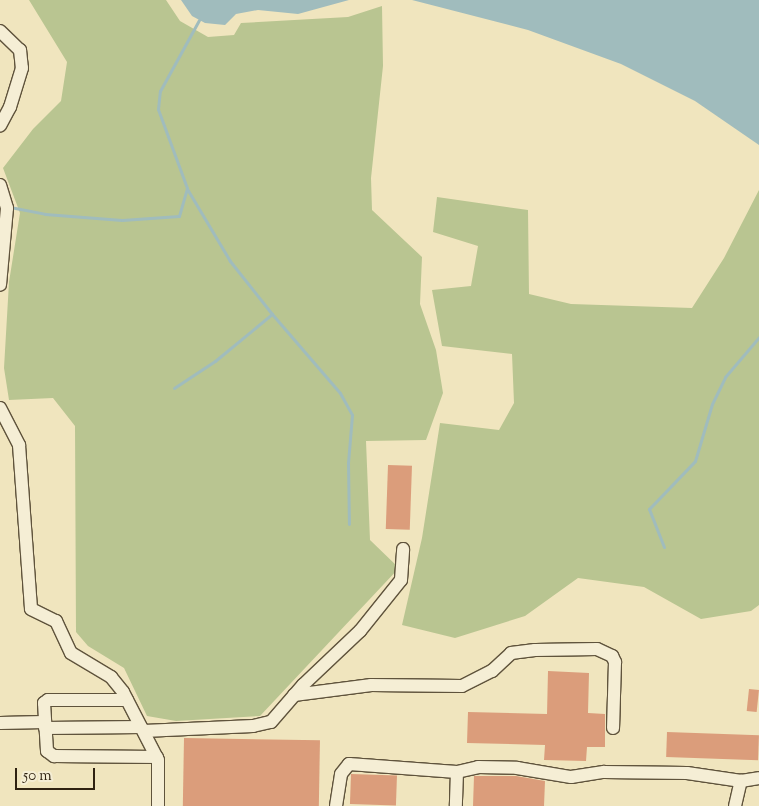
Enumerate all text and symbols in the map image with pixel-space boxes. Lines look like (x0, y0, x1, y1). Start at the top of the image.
scale bar (18, 758, 98, 790)
text: 50 m (23, 766, 52, 787)

